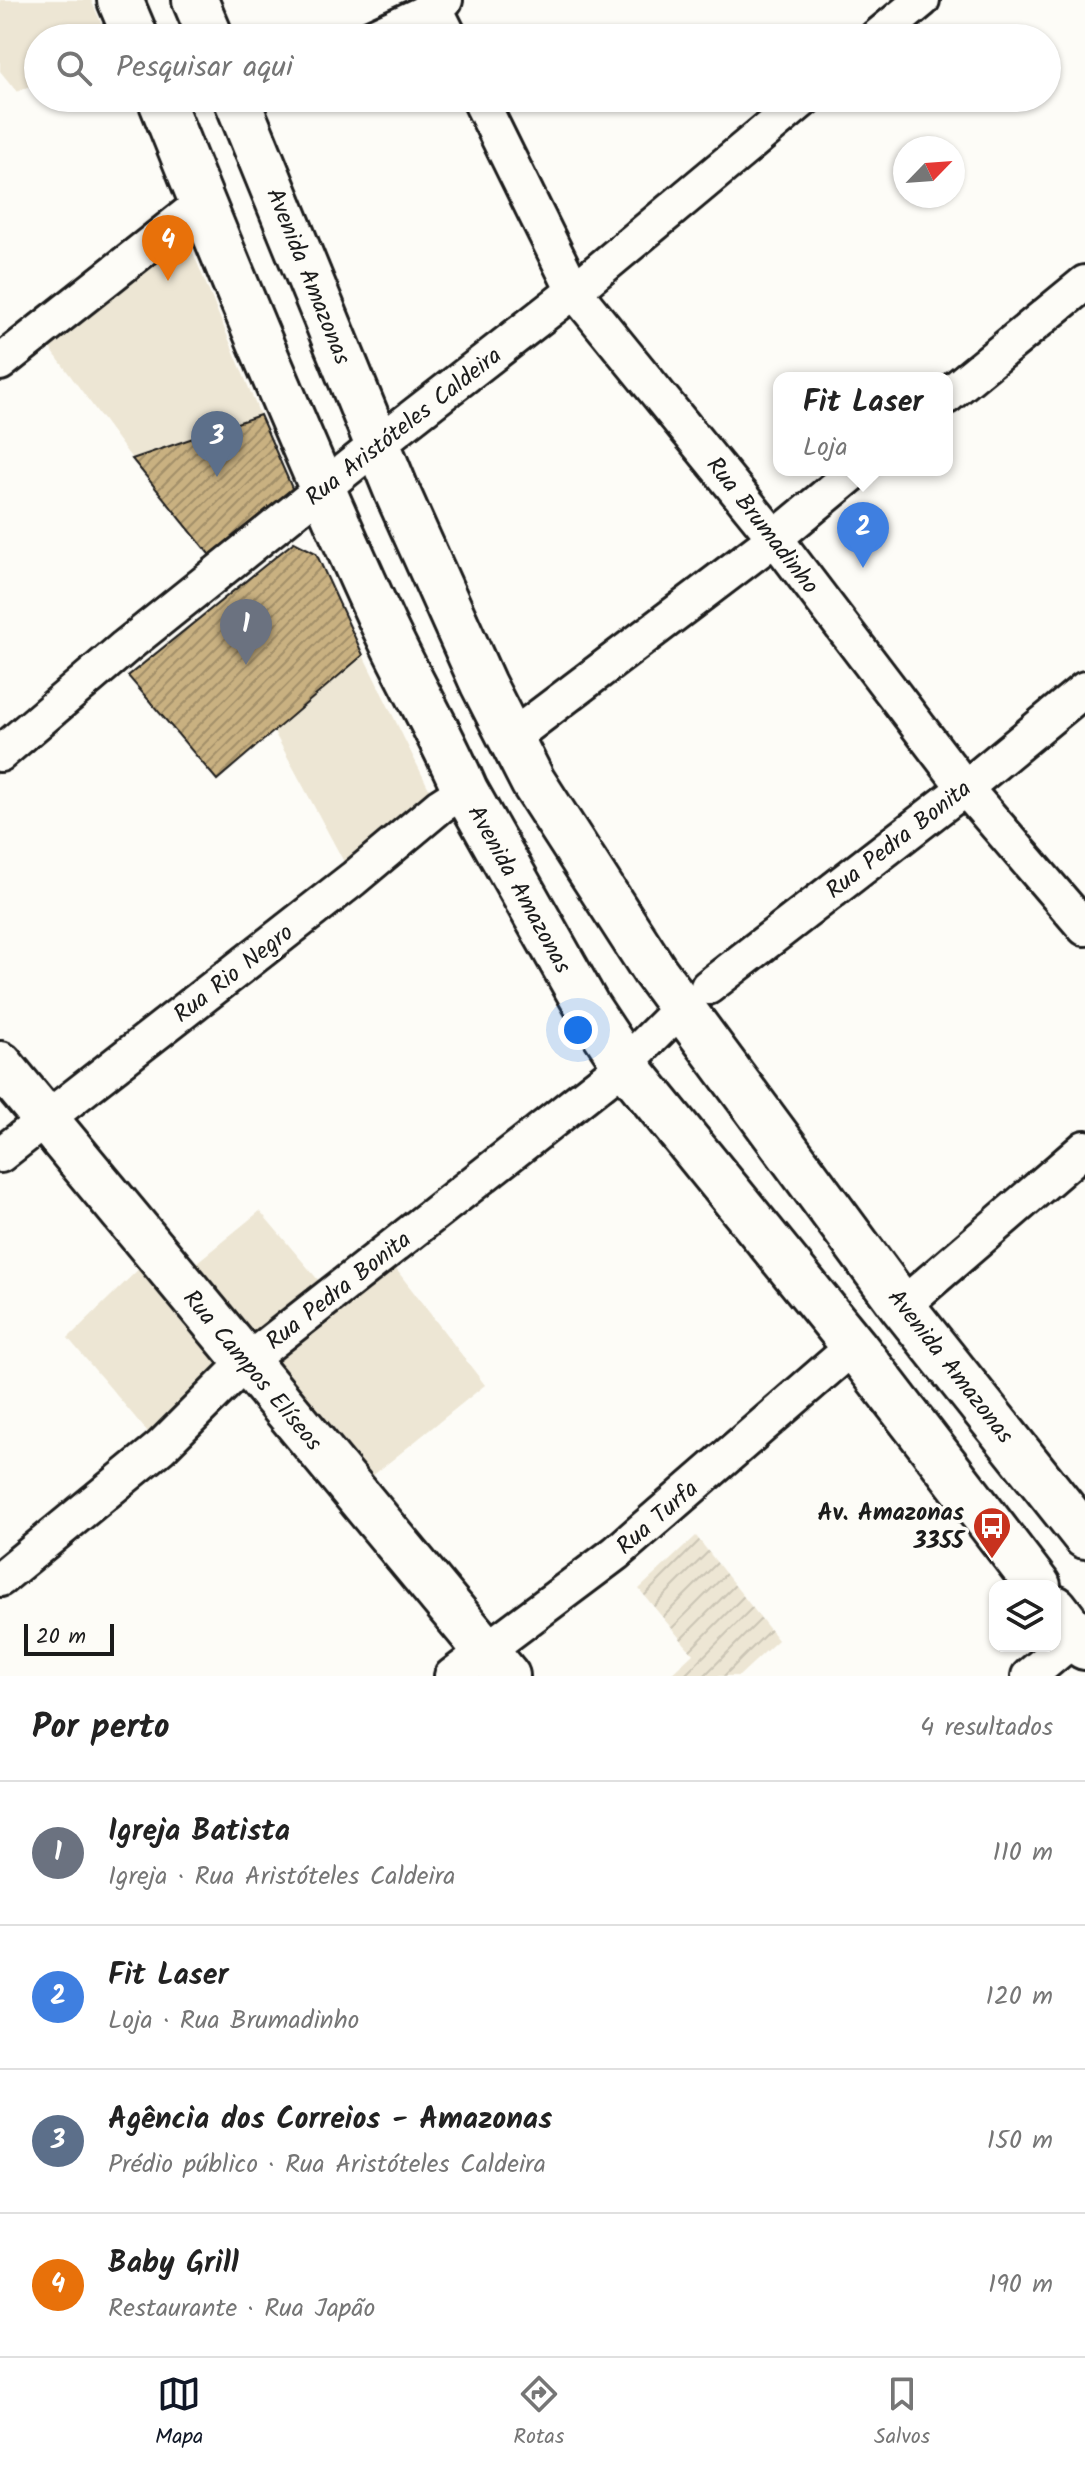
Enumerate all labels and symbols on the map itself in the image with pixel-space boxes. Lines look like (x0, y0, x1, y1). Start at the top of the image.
north arrow (893, 136, 965, 208)
street label: Avenida Amazonas (254, 182, 361, 371)
pin: 4 (142, 215, 194, 281)
street label: Rua Aristóteles Caldeira (297, 338, 511, 517)
pin: 3 (191, 411, 243, 477)
street label: Rua Brumadinho (695, 449, 828, 603)
pin: 2 (837, 502, 889, 568)
pin: 1 (220, 599, 272, 665)
street label: Rua Pedra Bonita (817, 771, 980, 910)
street label: Avenida Amazonas (456, 798, 581, 981)
street label: Rua Rio Negro (165, 914, 303, 1034)
your location (558, 1010, 598, 1050)
street label: Rua Pedra Bonita (257, 1222, 420, 1361)
street label: Rua Campos Elíseos (172, 1281, 331, 1461)
street label: Avenida Amazonas (877, 1281, 1023, 1453)
street label: Rua Turfa (608, 1471, 708, 1565)
place label: Av. Amazonas 3355 (818, 1494, 966, 1561)
bus stop icon: Av. Amazonas 3355 (971, 1505, 1013, 1560)
scale bar (24, 1620, 114, 1656)

